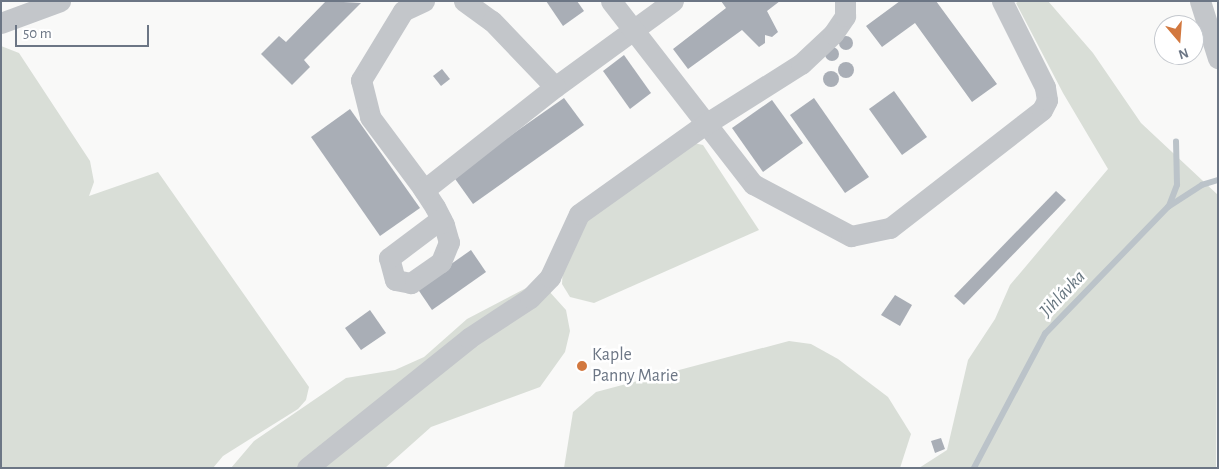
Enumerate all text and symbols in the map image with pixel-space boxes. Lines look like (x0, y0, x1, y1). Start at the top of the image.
scale bar (18, 15, 151, 47)
north arrow (1154, 15, 1204, 65)
text: 50 m (23, 26, 52, 41)
text: N (1177, 45, 1190, 61)
water label: Jihlávka (1035, 266, 1091, 322)
place label: Kaple Panny Marie (592, 345, 678, 388)
marker: Kaple Panny Marie (576, 360, 588, 372)

